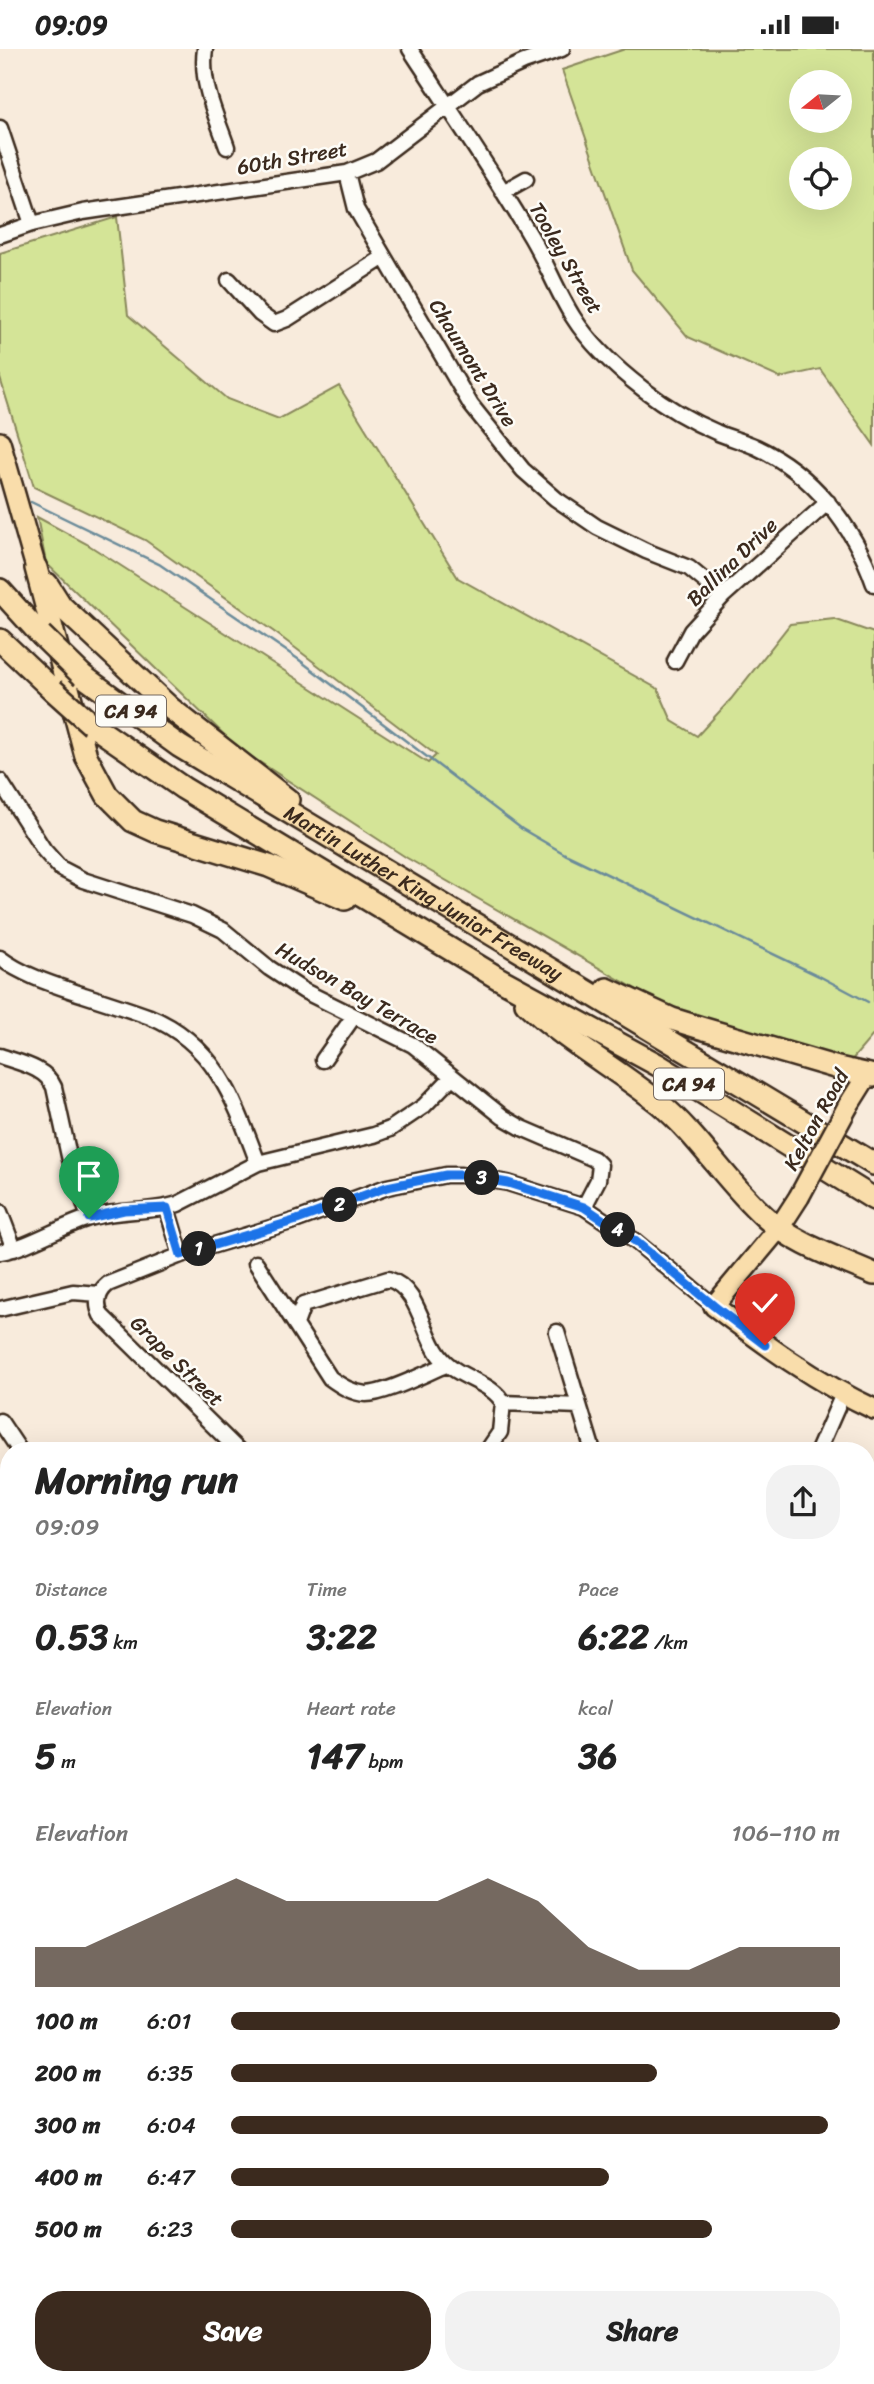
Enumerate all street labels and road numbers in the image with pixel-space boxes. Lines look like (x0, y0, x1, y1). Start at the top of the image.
street label: 60th Street (234, 130, 350, 186)
street label: Tooley Street (518, 195, 614, 321)
street label: Chaumont Drive (418, 291, 528, 435)
street label: Ballina Drive (677, 508, 787, 616)
road number: CA 94 (96, 695, 166, 727)
street label: Martin Luther King Junior Freeway (276, 794, 570, 992)
street label: Hudson Bay Terrace (268, 931, 446, 1055)
street label: Kelton Road (772, 1061, 860, 1178)
road number: CA 94 (654, 1069, 724, 1099)
street label: Grape Street (121, 1306, 233, 1416)

